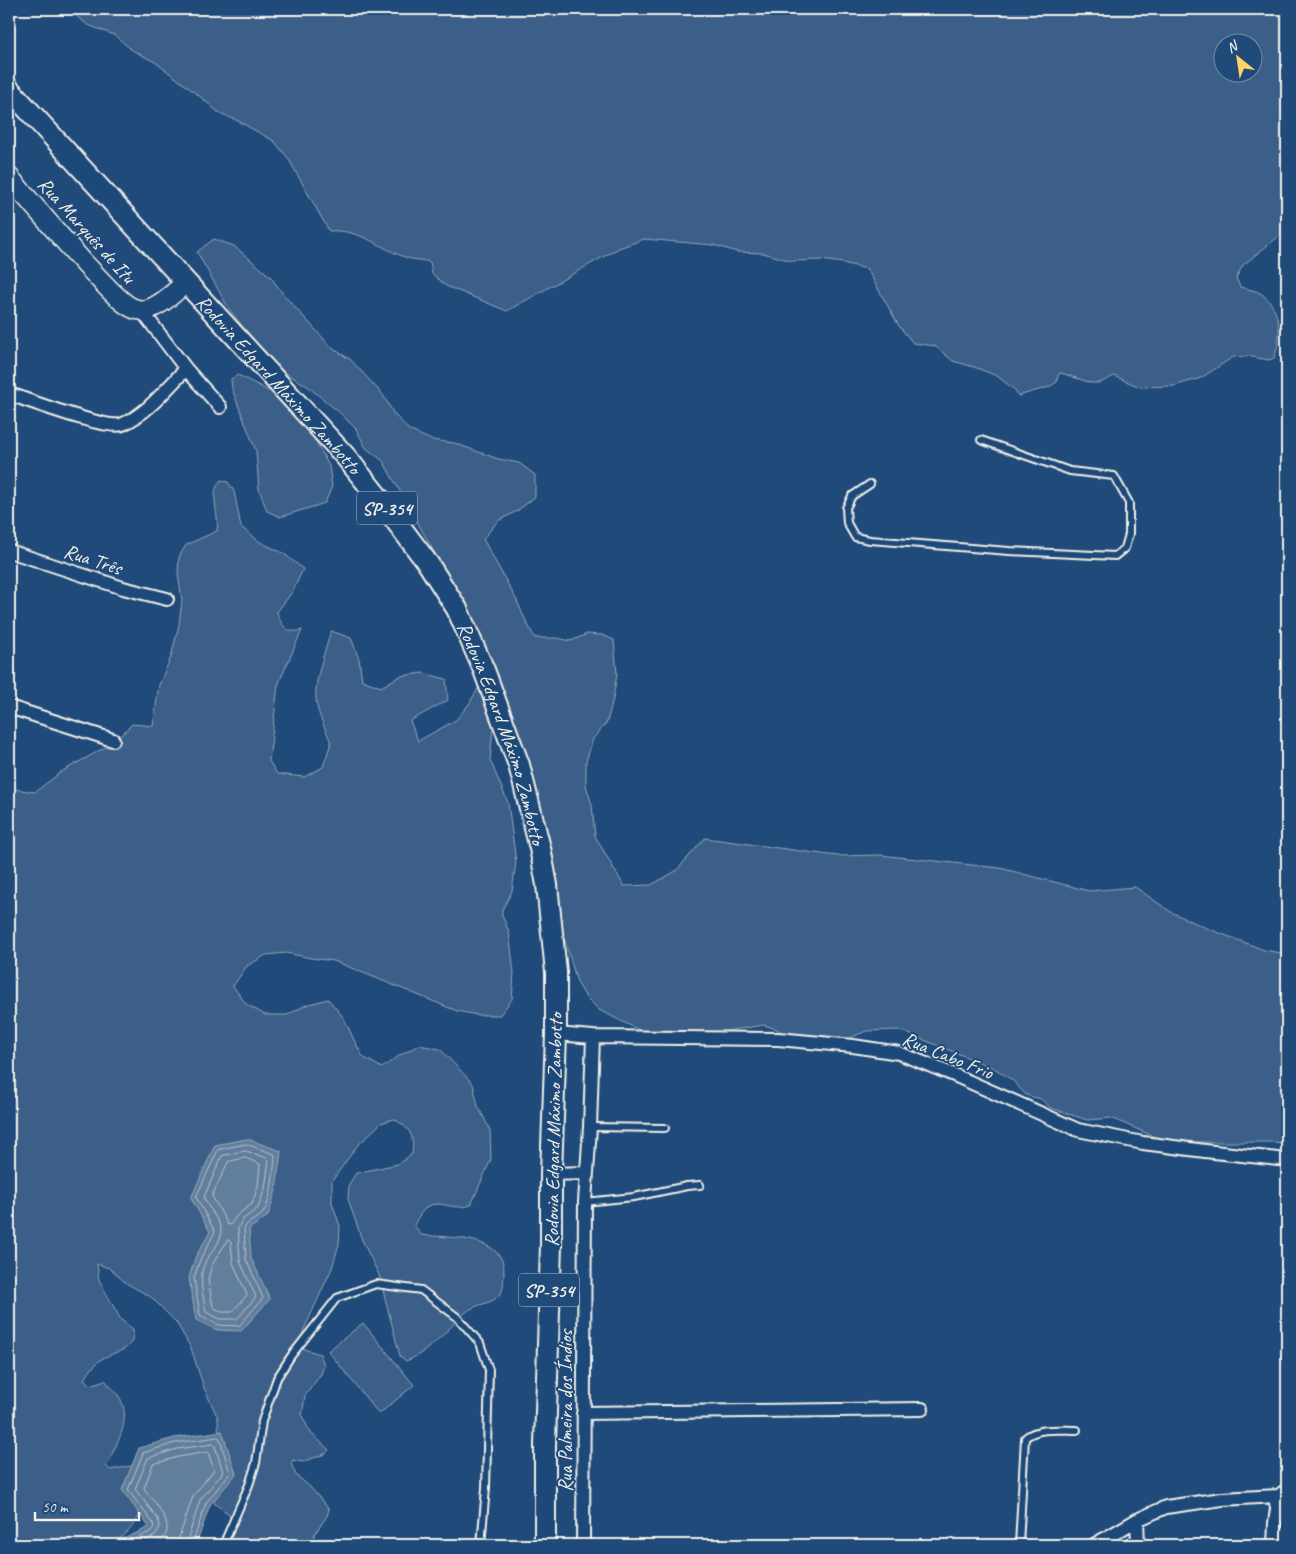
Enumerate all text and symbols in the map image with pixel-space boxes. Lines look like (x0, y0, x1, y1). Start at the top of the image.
north arrow (1214, 32, 1264, 82)
text: N (1224, 36, 1242, 57)
street label: Rua Marquês de Itu (32, 172, 142, 290)
street label: Rodovia Edgard Máximo Zambotto (191, 290, 368, 481)
road number: SP-354 (357, 492, 417, 524)
street label: Rua Três (61, 538, 127, 581)
street label: Rodovia Edgard Máximo Zambotto (451, 618, 551, 849)
street label: Rodovia Edgard Máximo Zambotto (539, 1011, 568, 1247)
street label: Rua Cabo Frio (899, 1026, 998, 1085)
road number: SP-354 (519, 1274, 579, 1306)
street label: Rua Palmeira dos Índios (553, 1328, 578, 1492)
scale bar (35, 1489, 139, 1521)
text: 50 m (42, 1498, 69, 1517)

